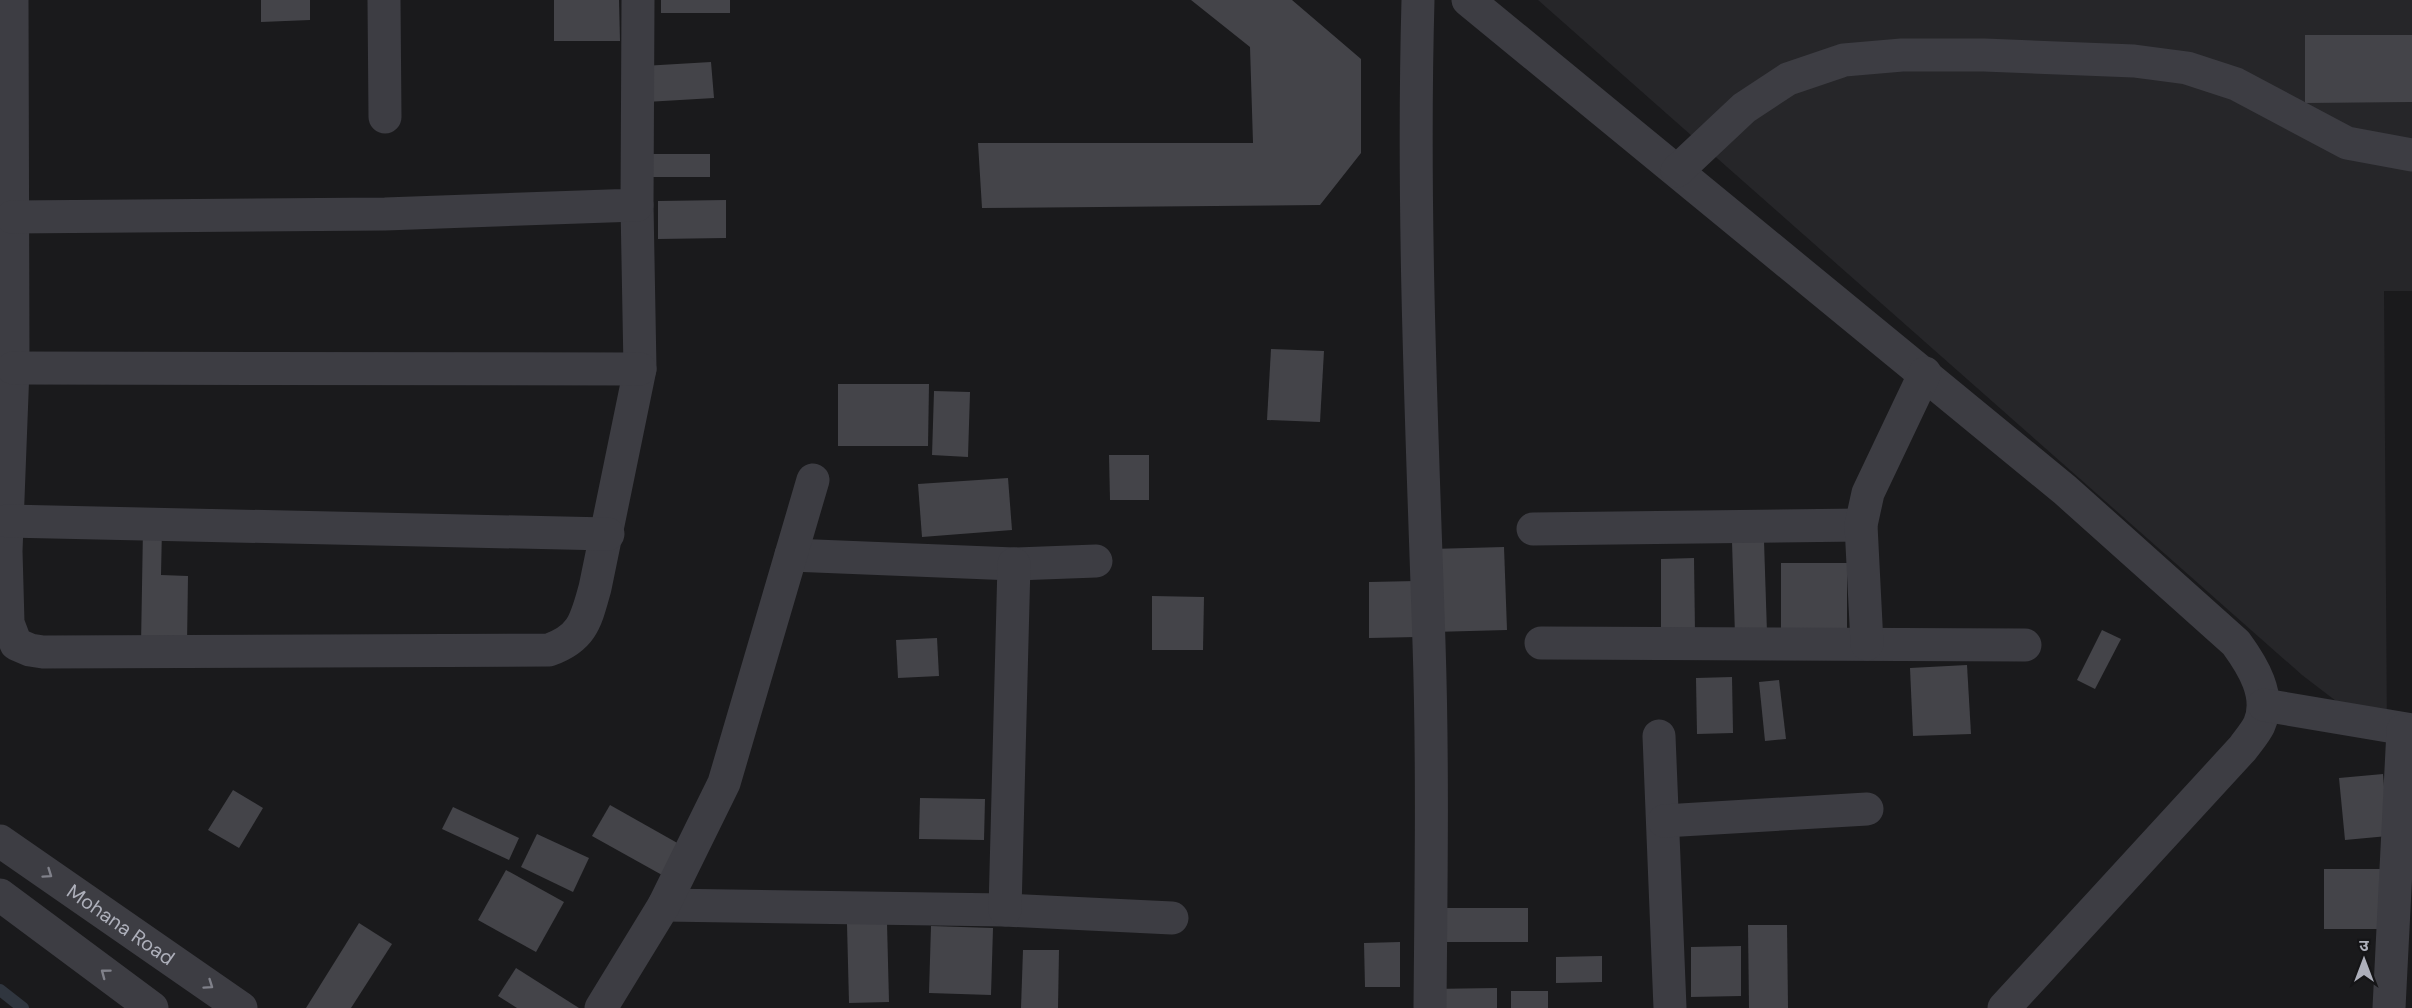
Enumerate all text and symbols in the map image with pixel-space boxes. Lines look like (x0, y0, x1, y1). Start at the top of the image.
one-way arrow (42, 867, 53, 878)
street label: Mohana Road (62, 878, 180, 971)
north arrow (2334, 930, 2394, 990)
text: उ (2359, 935, 2369, 956)
one-way arrow (100, 969, 111, 980)
one-way arrow (202, 978, 213, 989)

